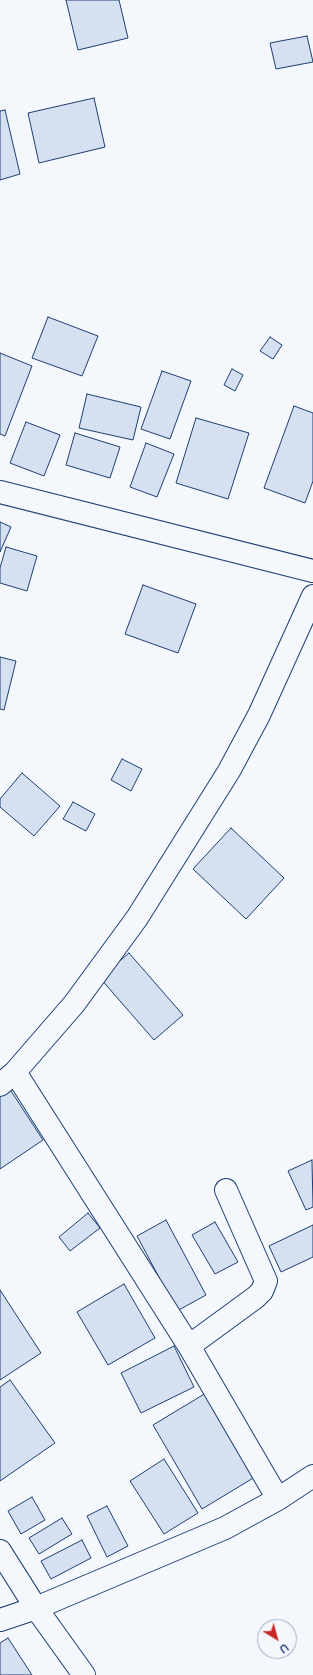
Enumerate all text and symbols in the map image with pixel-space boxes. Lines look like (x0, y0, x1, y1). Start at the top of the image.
north arrow (257, 1619, 297, 1659)
text: U (276, 1640, 292, 1657)

